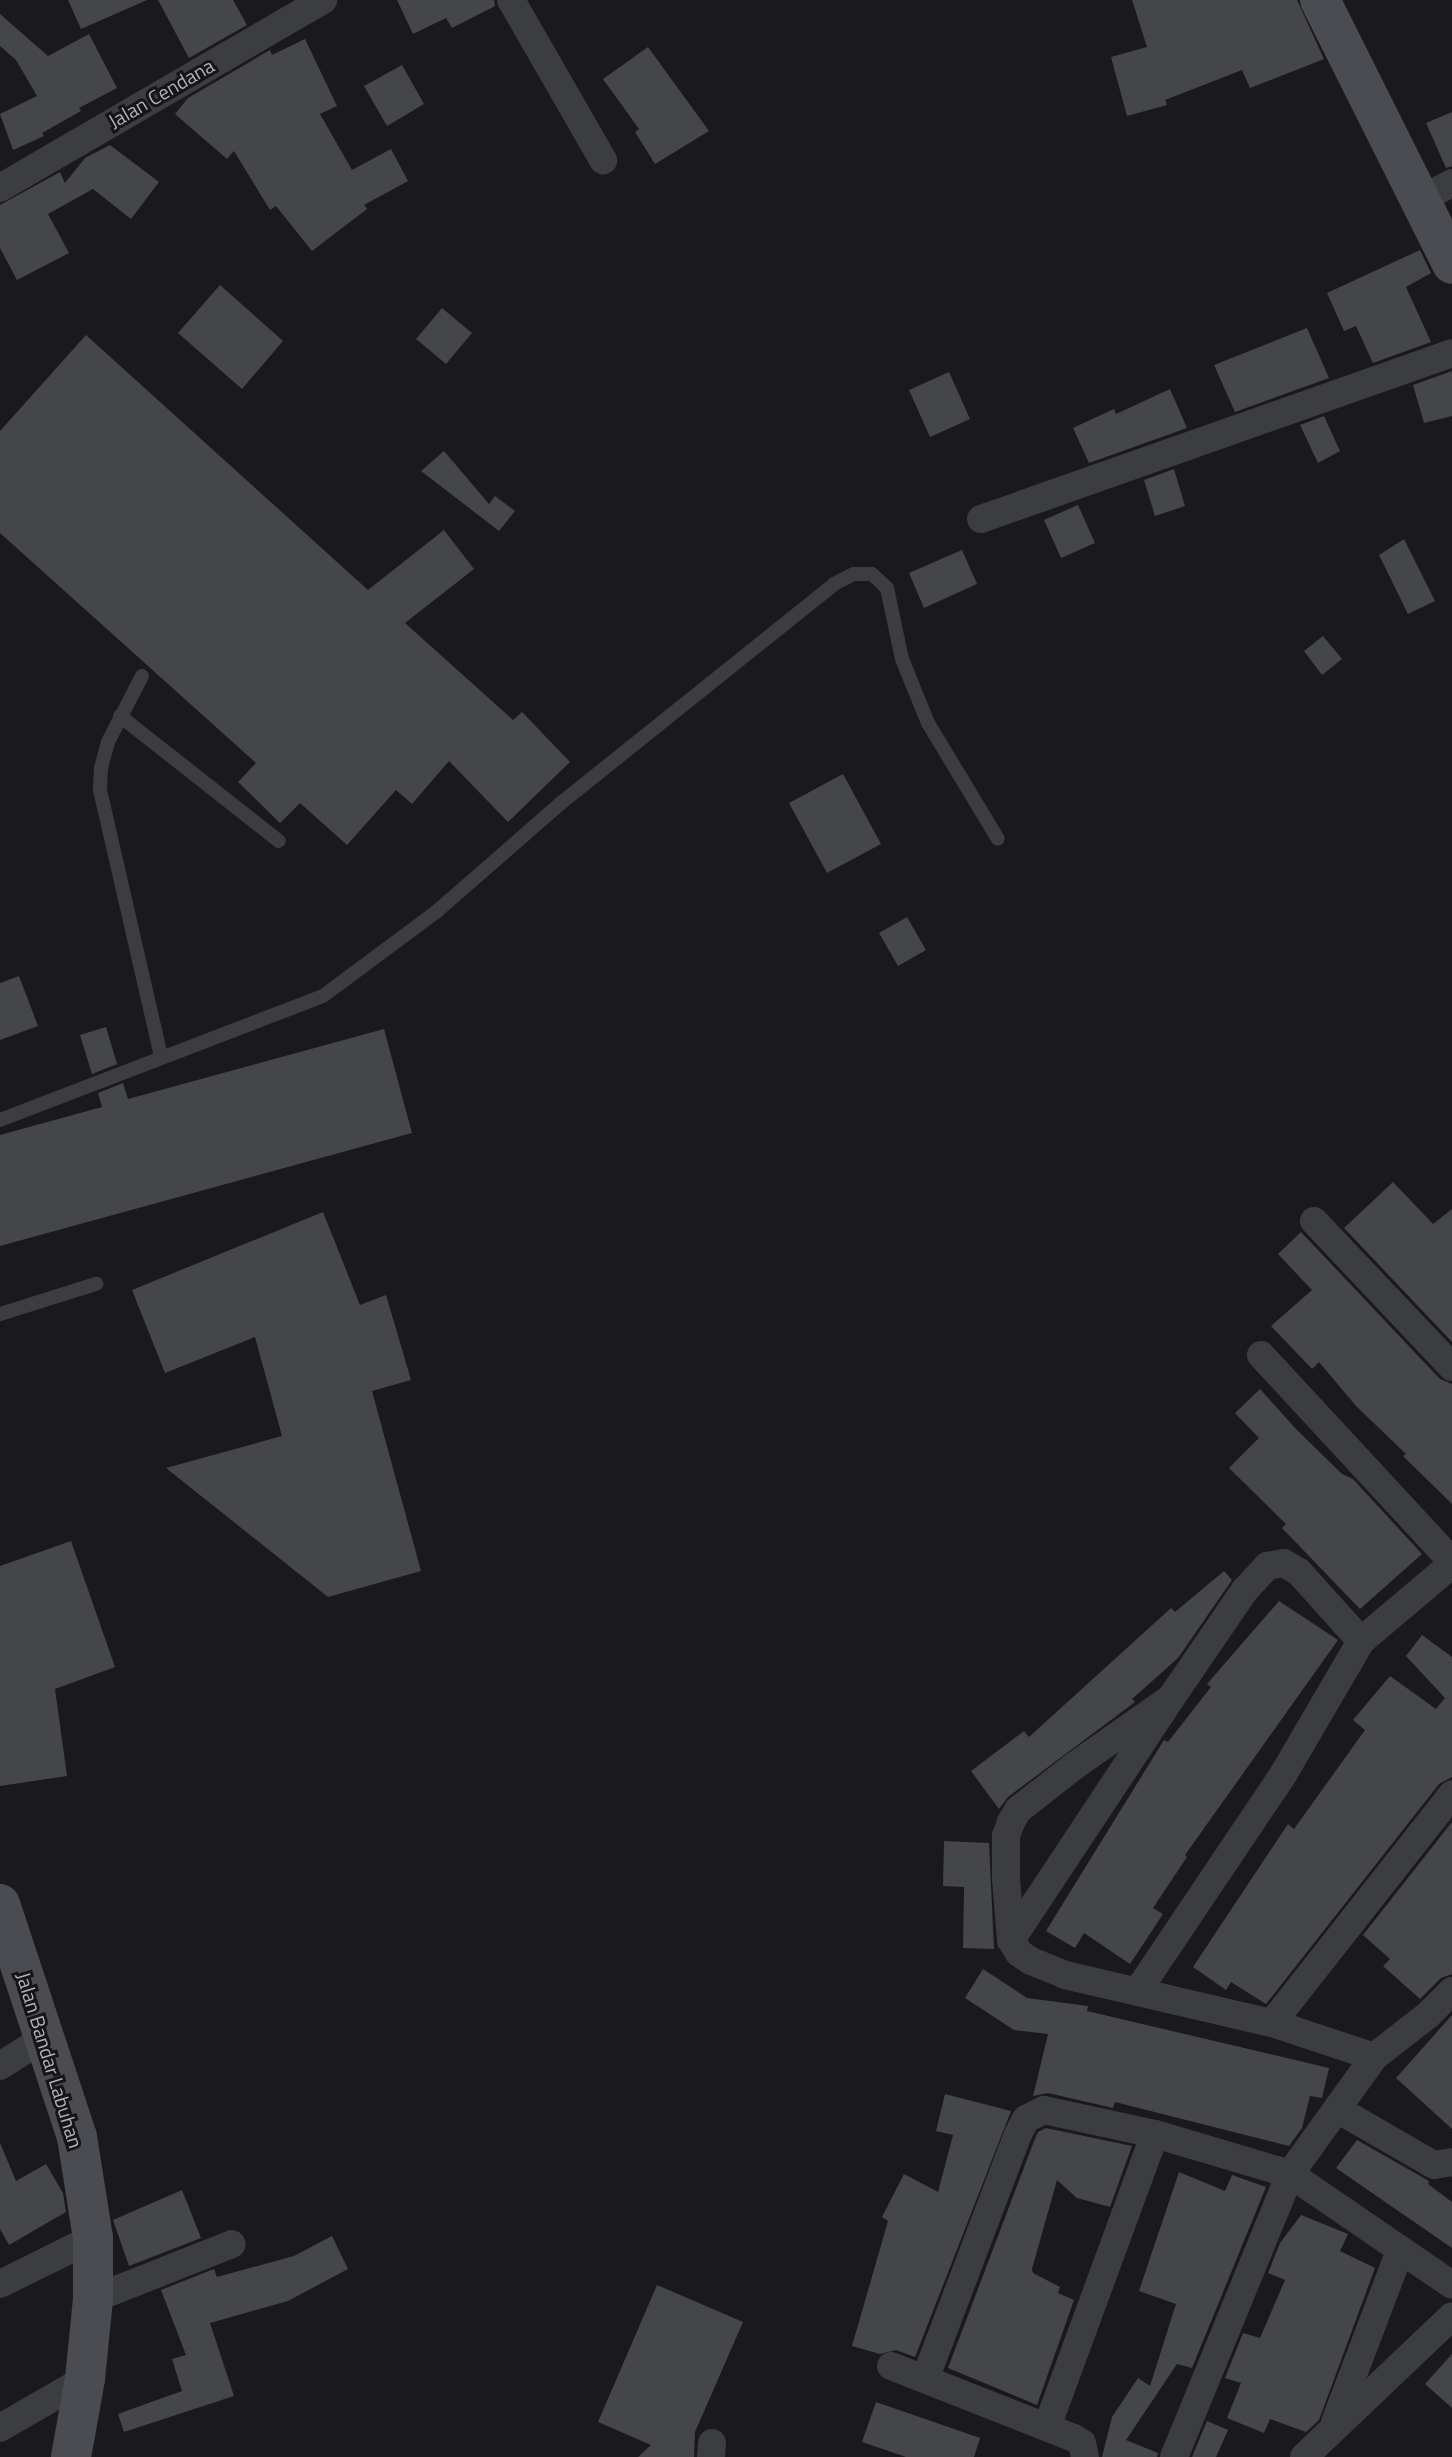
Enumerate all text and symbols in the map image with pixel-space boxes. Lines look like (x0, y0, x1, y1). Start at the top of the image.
street label: Jalan Cendana (104, 53, 218, 133)
street label: Jalan Bandar Labuhan (12, 1969, 88, 2151)

